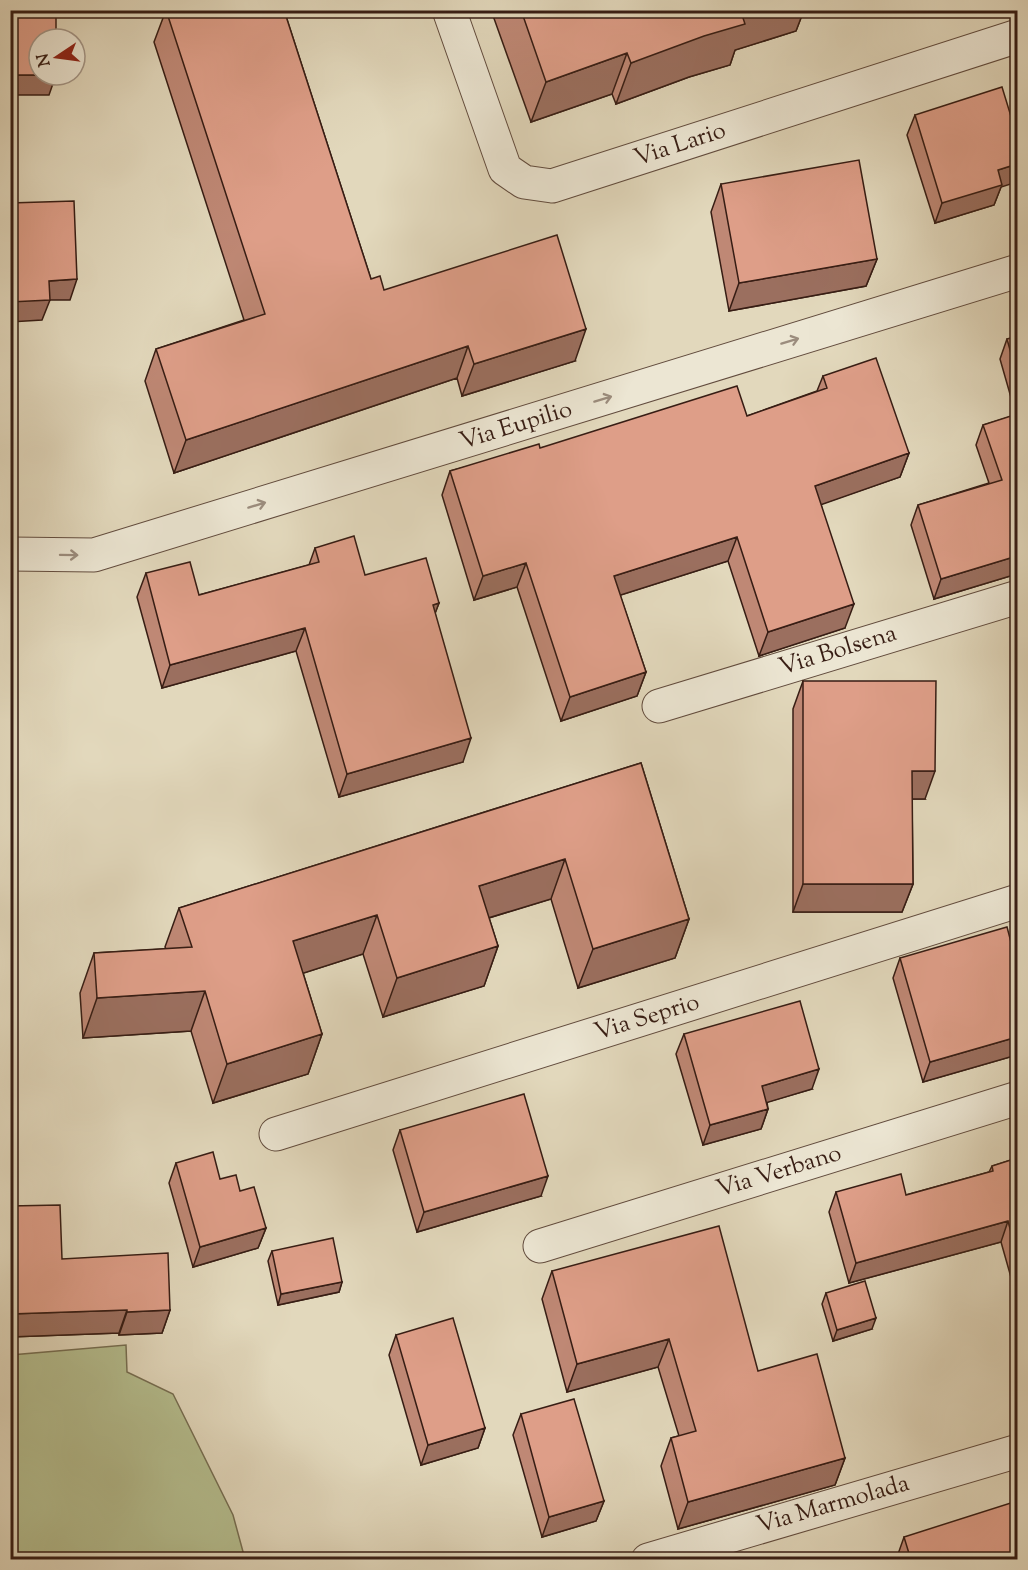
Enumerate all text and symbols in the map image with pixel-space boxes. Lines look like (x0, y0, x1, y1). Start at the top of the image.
north arrow (27, 27, 87, 87)
text: N (32, 51, 57, 69)
street label: Via Lario (630, 114, 730, 176)
one-way arrow (780, 335, 799, 346)
street label: Via Eupilio (456, 393, 576, 459)
one-way arrow (594, 393, 613, 404)
one-way arrow (247, 499, 266, 510)
one-way arrow (58, 549, 78, 561)
street label: Via Bolsena (775, 617, 901, 685)
street label: Via Seprio (590, 986, 704, 1050)
street label: Via Verbano (712, 1137, 846, 1207)
street label: Via Marmolada (753, 1467, 913, 1543)

